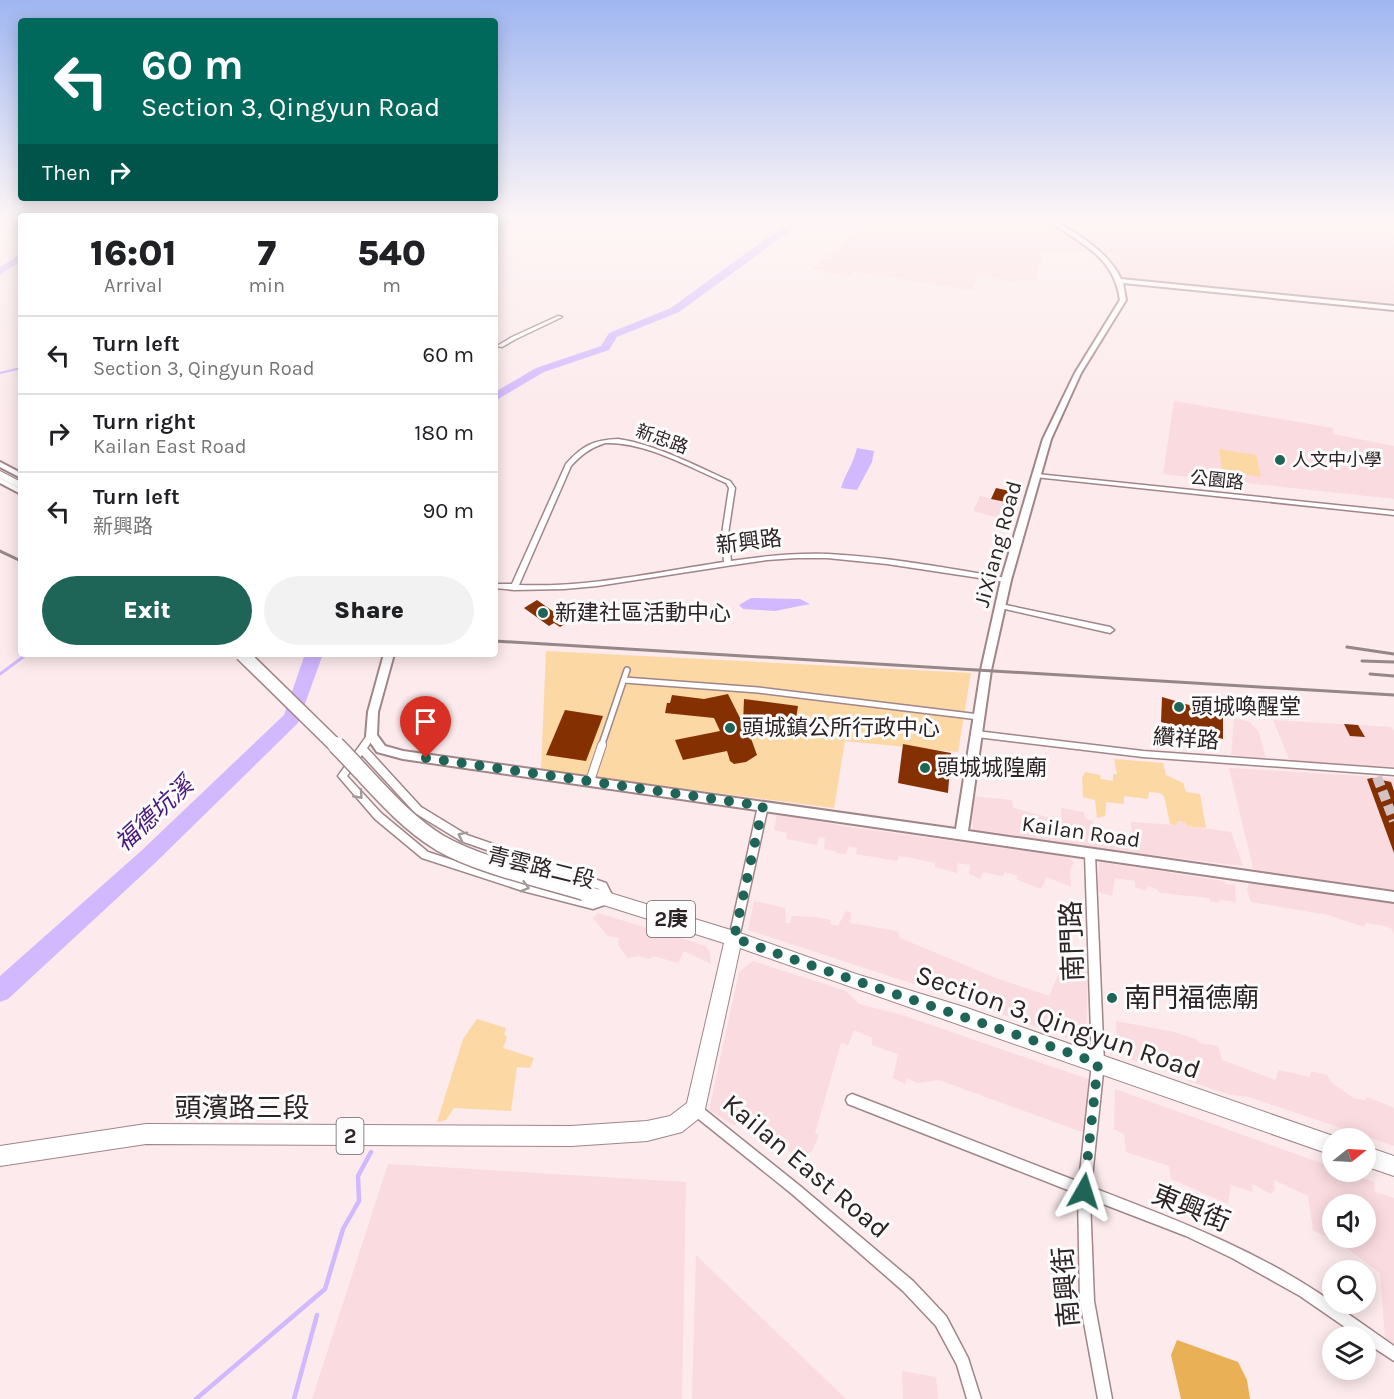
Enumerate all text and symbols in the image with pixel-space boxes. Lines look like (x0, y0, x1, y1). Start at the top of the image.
text: 60 m (141, 40, 244, 90)
icon: left (42, 42, 120, 120)
text: Section 3, Qingyun Road (141, 91, 440, 123)
icon: right (103, 156, 136, 189)
text: Then (42, 160, 91, 186)
text: 16:01 (90, 232, 176, 274)
text: 7 (257, 232, 276, 274)
text: 540 (357, 232, 426, 274)
text: Arrival (104, 274, 162, 297)
text: min (248, 274, 285, 297)
text: m (382, 274, 401, 297)
text: Turn left (93, 331, 180, 357)
icon: left (42, 339, 75, 372)
text: 60 m (423, 342, 474, 368)
text: Section 3, Qingyun Road (93, 357, 315, 380)
text: Turn right (93, 409, 196, 435)
icon: right (42, 417, 75, 450)
street label: 新忠路 (633, 419, 691, 459)
text: 180 m (414, 420, 474, 446)
text: Kailan East Road (93, 435, 247, 458)
place label: 人文中小學 (1292, 449, 1382, 471)
marker: 人文中小學 (1273, 453, 1287, 467)
street label: 公園路 (1189, 466, 1245, 494)
street label: JiXiang Road (969, 478, 1027, 610)
text: Turn left (93, 484, 180, 510)
icon: left (42, 495, 75, 528)
text: 90 m (422, 498, 474, 524)
text: 新興路 (93, 515, 153, 538)
street label: 新興路 (715, 525, 783, 559)
button: Exit (42, 576, 252, 645)
button: Share (264, 576, 474, 645)
place label: 新建社區活動中心 (555, 600, 731, 626)
marker: 新建社區活動中心 (536, 606, 550, 620)
place label: 頭城喚醒堂 (1191, 694, 1301, 720)
pin (400, 696, 451, 758)
marker: 頭城喚醒堂 (1172, 700, 1186, 714)
icon: arrive (409, 705, 442, 738)
place label: 頭城鎮公所行政中心 (742, 715, 940, 741)
marker: 頭城鎮公所行政中心 (723, 721, 737, 735)
street label: 纘祥路 (1152, 724, 1220, 754)
place label: 頭城城隍廟 (937, 755, 1047, 781)
marker: 頭城城隍廟 (918, 761, 932, 775)
water label: 福德坑溪 (109, 769, 201, 857)
one-way arrow (352, 788, 363, 799)
street label: Kailan Road (1020, 811, 1142, 853)
one-way arrow (458, 832, 468, 843)
street label: 青雲路二段 (484, 842, 598, 894)
one-way arrow (520, 880, 530, 893)
street label: 南門路 (1055, 900, 1089, 982)
road number: 2庚 (647, 901, 695, 937)
street label: Section 3, Qingyun Road (911, 958, 1205, 1086)
place label: 南門福德廟 (1124, 982, 1259, 1014)
marker: 南門福德廟 (1105, 991, 1119, 1005)
street label: Kailan East Road (716, 1087, 896, 1245)
street label: 頭濱路三段 (175, 1092, 310, 1124)
road number: 2 (336, 1118, 364, 1154)
north arrow (1322, 1128, 1376, 1182)
map controls (1322, 1128, 1376, 1380)
position arrow (1052, 1159, 1116, 1223)
street label: 東興街 (1147, 1178, 1235, 1238)
button: sound (1322, 1194, 1376, 1248)
street label: 南興街 (1047, 1245, 1085, 1329)
button: search (1322, 1260, 1376, 1314)
button: layers (1322, 1326, 1376, 1380)

